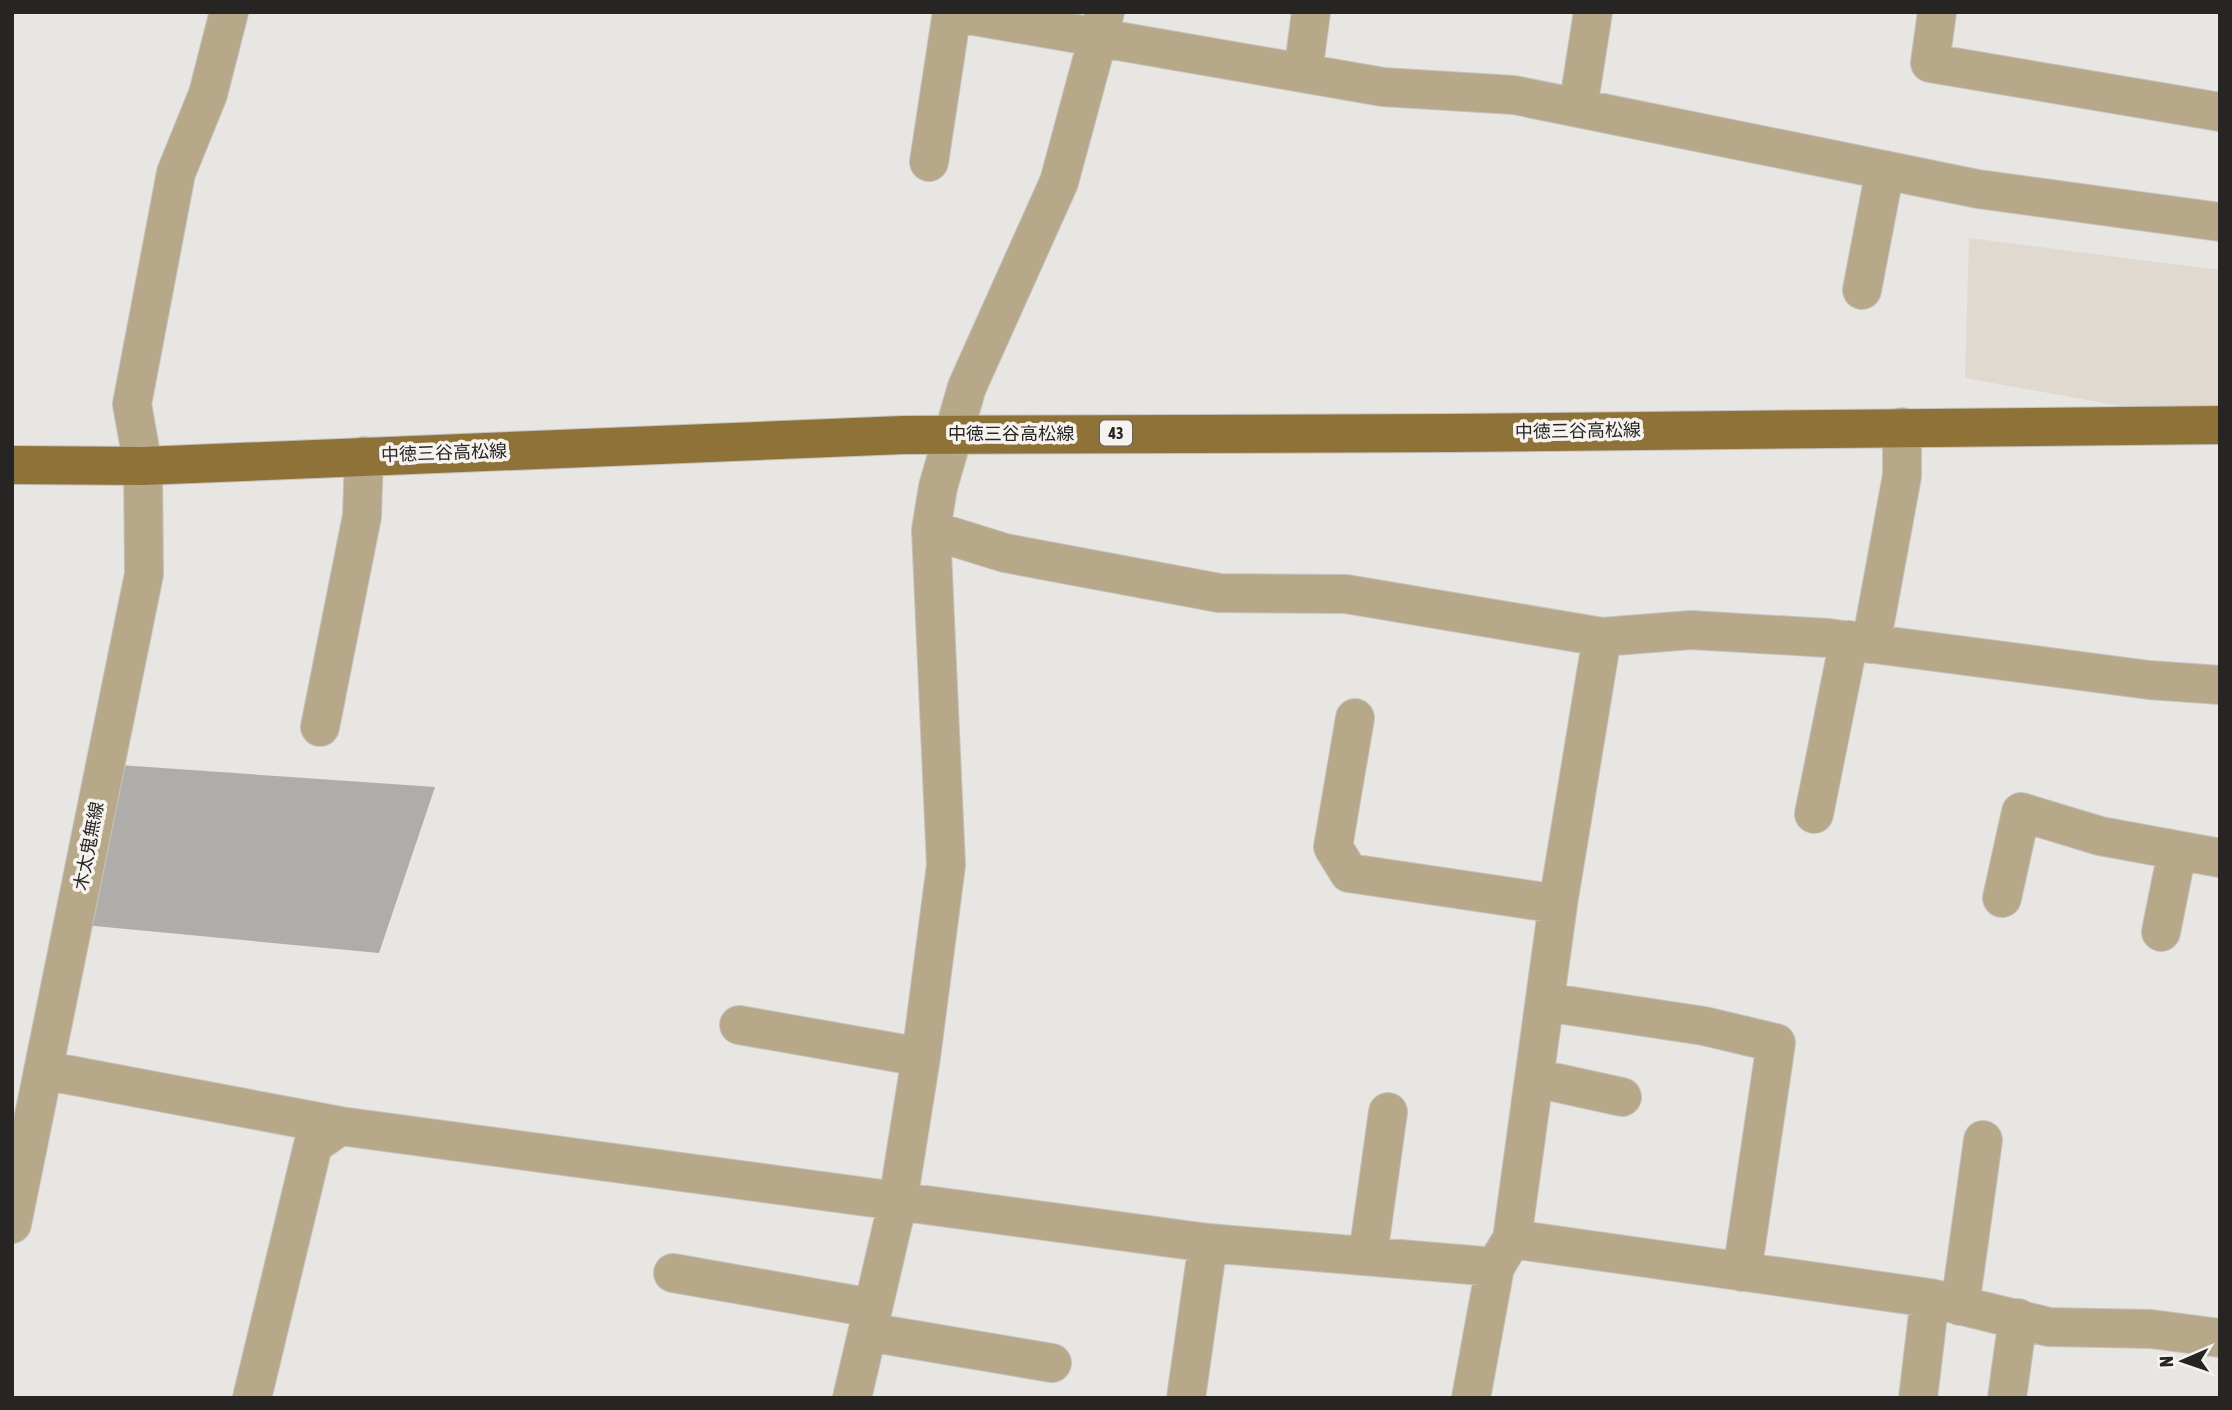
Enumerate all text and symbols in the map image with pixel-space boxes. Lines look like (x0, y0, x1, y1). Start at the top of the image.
street label: 中徳三谷高松線 (1515, 419, 1641, 442)
road number: 43 (1100, 420, 1132, 446)
street label: 中徳三谷高松線 (948, 423, 1074, 444)
street label: 中徳三谷高松線 (381, 440, 507, 465)
street label: 木太鬼無線 (70, 800, 107, 892)
north arrow (2148, 1326, 2218, 1396)
text: N (2155, 1356, 2177, 1368)

